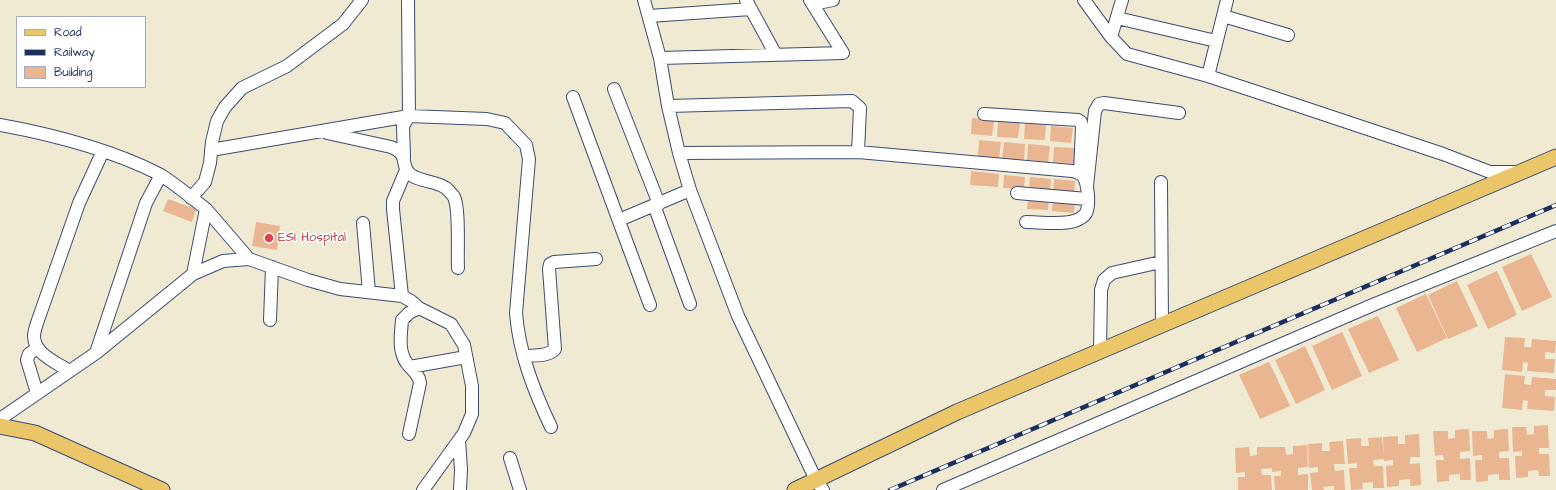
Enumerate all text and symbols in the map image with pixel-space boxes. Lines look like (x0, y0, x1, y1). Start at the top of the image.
legend (16, 16, 146, 88)
text: Road (54, 24, 82, 41)
text: Railway (54, 44, 95, 61)
text: Building (54, 64, 92, 81)
place label: ESI Hospital (278, 230, 346, 246)
marker: ESI Hospital (263, 232, 275, 244)

